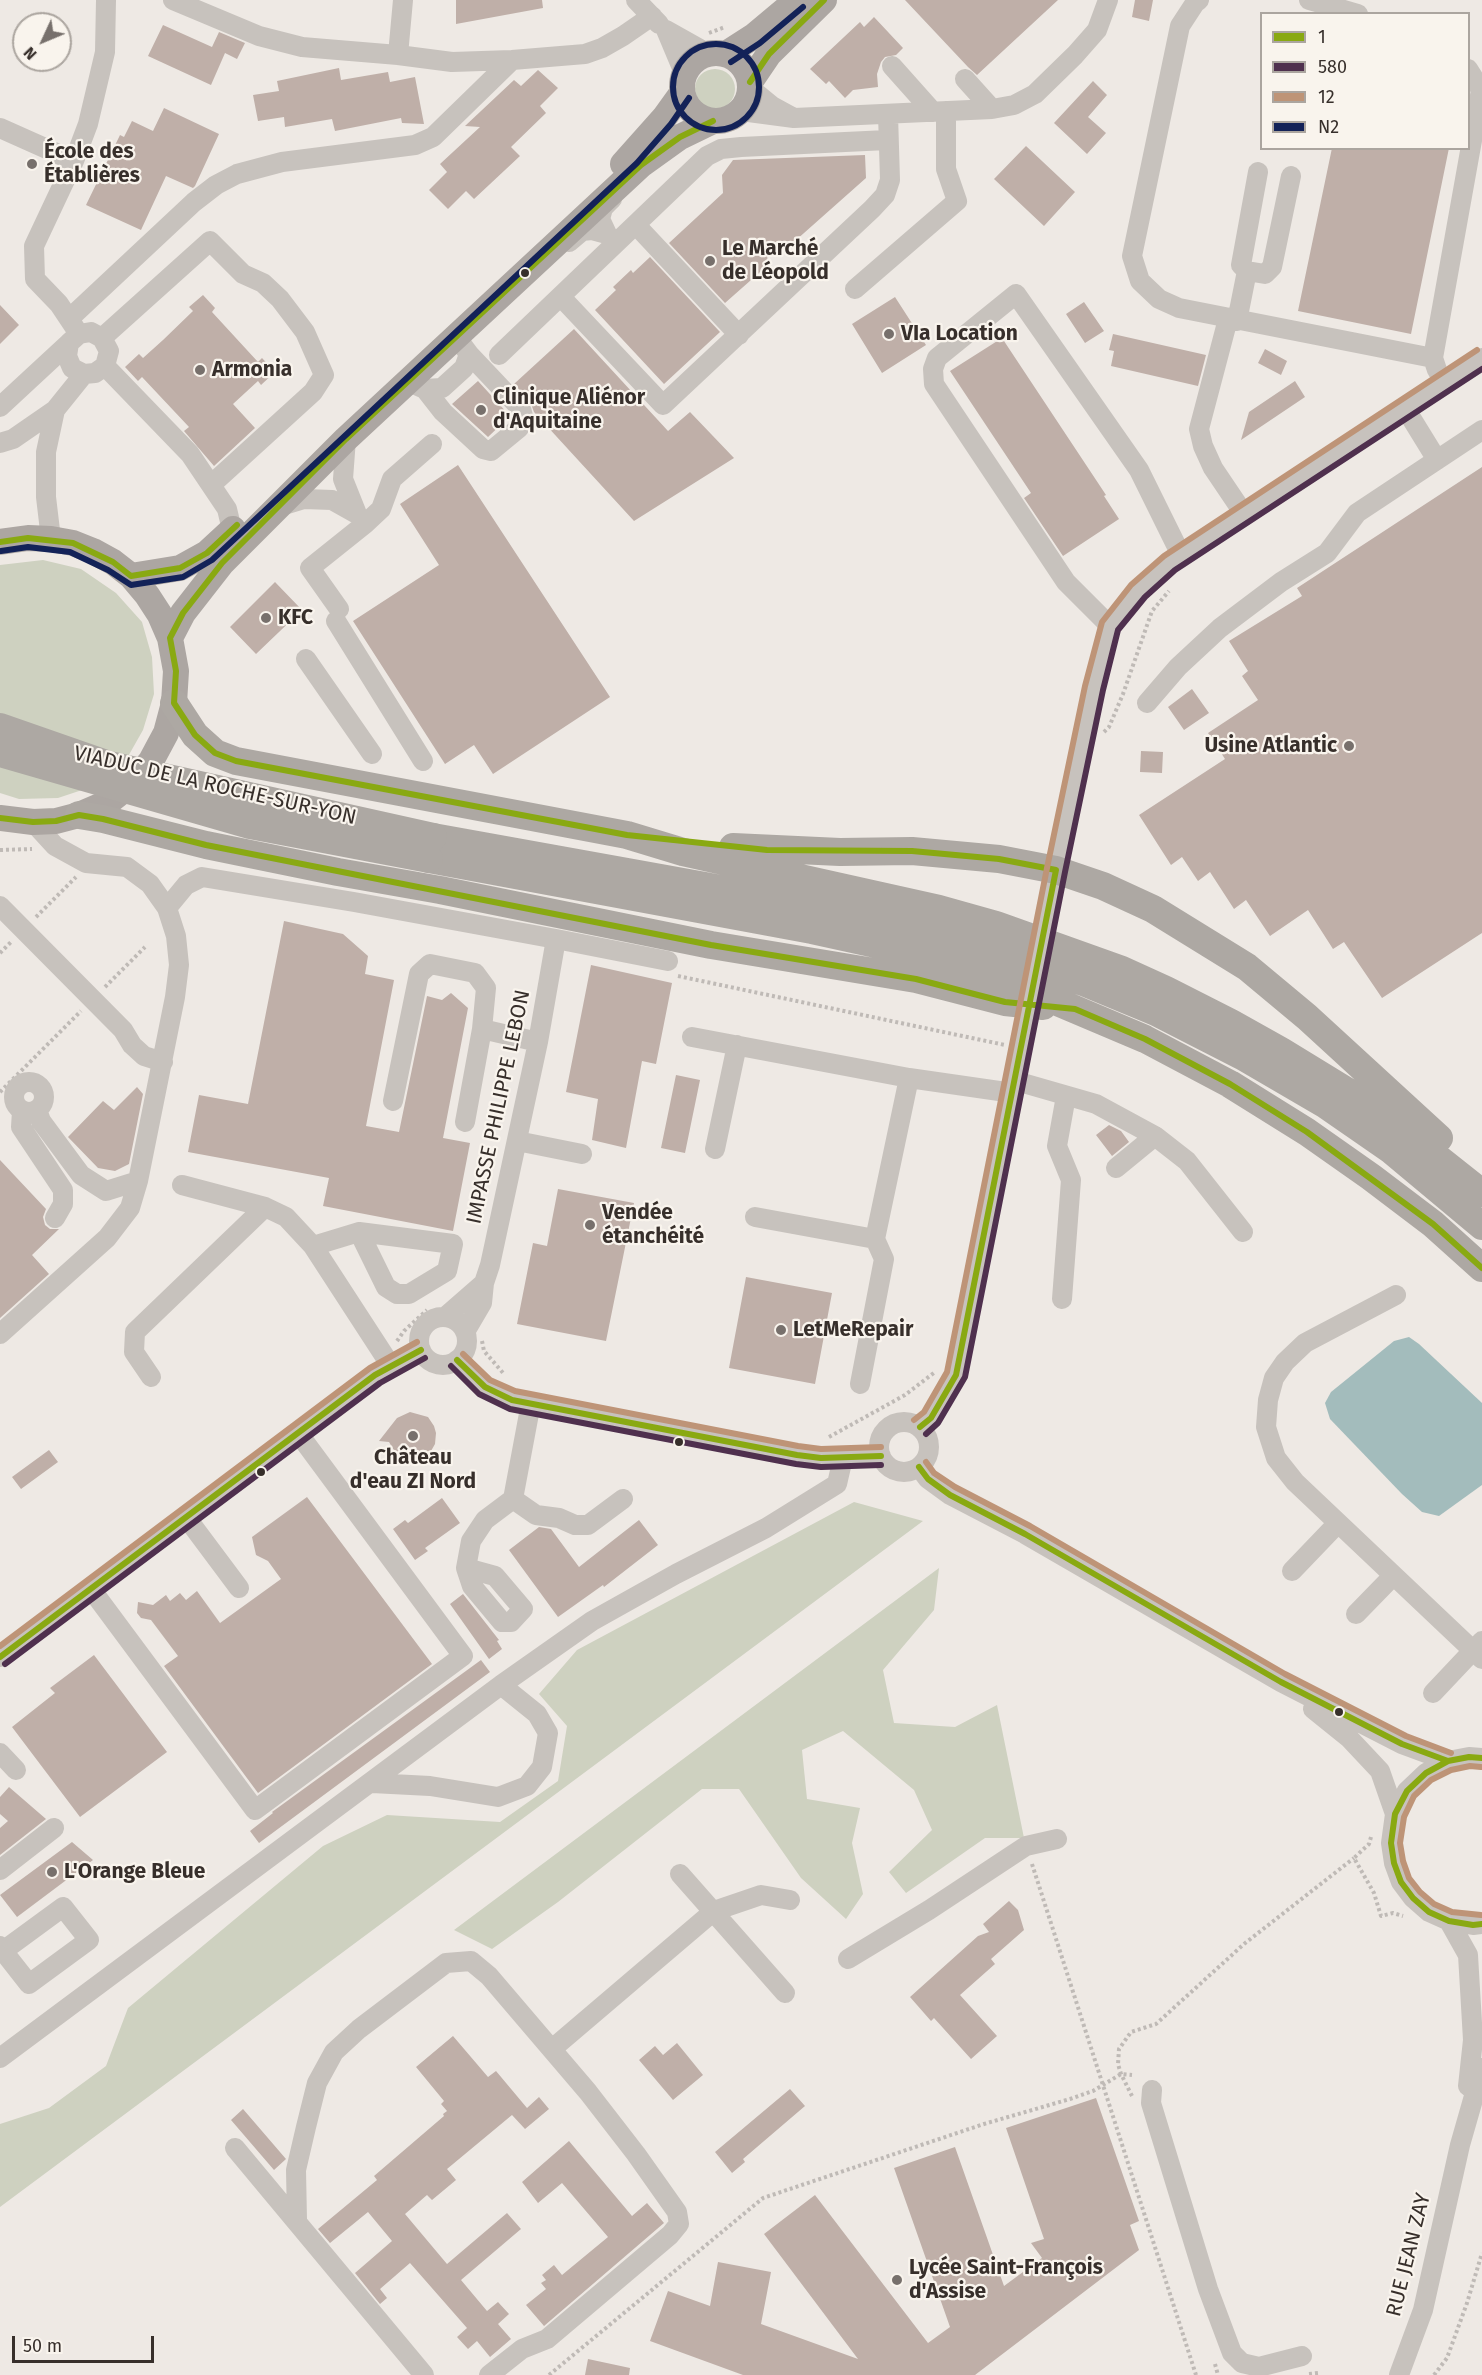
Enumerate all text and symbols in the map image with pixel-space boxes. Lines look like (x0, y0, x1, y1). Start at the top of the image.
north arrow (12, 12, 72, 72)
legend (1260, 12, 1470, 150)
text: 1 (1318, 26, 1326, 48)
text: N (20, 43, 41, 64)
text: 580 (1318, 56, 1347, 78)
text: 12 (1318, 86, 1335, 108)
text: N2 (1318, 116, 1339, 138)
place label: École des Établières (44, 139, 140, 189)
marker: École des Établières (25, 157, 39, 171)
place label: Le Marché de Léopold (722, 236, 829, 286)
marker: Le Marché de Léopold (703, 254, 717, 268)
unlabelled marker (519, 267, 531, 279)
place label: VIa Location (901, 321, 1018, 347)
marker: VIa Location (882, 327, 896, 341)
place label: Armonia (212, 357, 292, 383)
marker: Armonia (193, 363, 207, 377)
place label: Clinique Aliénor d'Aquitaine (493, 385, 645, 435)
marker: Clinique Aliénor d'Aquitaine (474, 403, 488, 417)
place label: KFC (278, 605, 313, 631)
marker: KFC (259, 611, 273, 625)
place label: Usine Atlantic (1205, 733, 1337, 759)
marker: Usine Atlantic (1342, 739, 1356, 753)
street label: VIADUC DE LA ROCHE-SUR-YON (71, 741, 359, 831)
street label: IMPASSE PHILIPPE LEBON (462, 988, 536, 1226)
place label: Vendée étanchéité (602, 1200, 704, 1250)
marker: Vendée étanchéité (583, 1218, 597, 1232)
place label: LetMeRepair (793, 1317, 913, 1343)
marker: LetMeRepair (774, 1323, 788, 1337)
marker: Château d'eau ZI Nord (406, 1429, 420, 1443)
unlabelled marker (673, 1436, 685, 1448)
place label: Château d'eau ZI Nord (350, 1445, 476, 1495)
unlabelled marker (255, 1466, 267, 1478)
unlabelled marker (1333, 1706, 1345, 1718)
place label: L'Orange Bleue (64, 1859, 205, 1885)
marker: L'Orange Bleue (45, 1865, 59, 1879)
street label: RUE JEAN ZAY (1381, 2191, 1437, 2319)
place label: Lycée Saint-François d'Assise (909, 2255, 1103, 2305)
marker: Lycée Saint-François d'Assise (890, 2273, 904, 2287)
scale bar (15, 2324, 158, 2362)
text: 50 m (23, 2335, 62, 2357)

